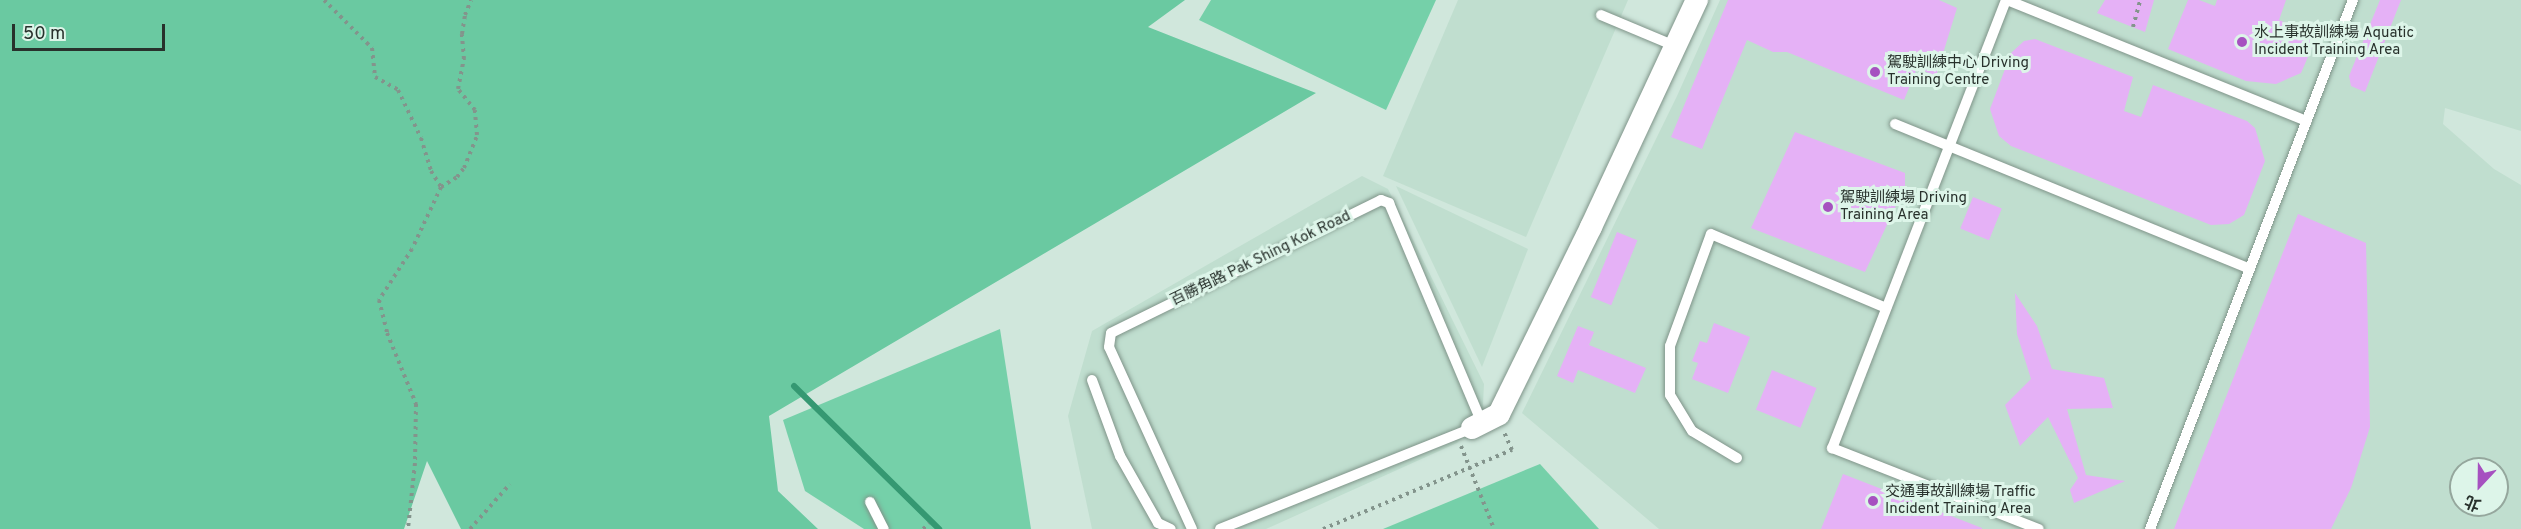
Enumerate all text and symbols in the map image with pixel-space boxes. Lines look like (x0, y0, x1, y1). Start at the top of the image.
scale bar (15, 12, 168, 50)
text: 50 m (23, 23, 65, 46)
place label: 水上事故訓練場 Aquatic Incident Training Area (2254, 24, 2414, 59)
marker: 水上事故訓練場 Aquatic Incident Training Area (2235, 35, 2249, 49)
place label: 駕駛訓練中心 Driving Training Centre (1887, 54, 2029, 89)
marker: 駕駛訓練中心 Driving Training Centre (1868, 65, 1882, 79)
place label: 駕駛訓練場 Driving Training Area (1840, 189, 1967, 224)
marker: 駕駛訓練場 Driving Training Area (1821, 200, 1835, 214)
street label: 百勝角路 Pak Shing Kok Road (1168, 208, 1354, 310)
north arrow (2449, 457, 2509, 517)
place label: 交通事故訓練場 Traffic Incident Training Area (1885, 483, 2036, 518)
text: 北 (2462, 490, 2484, 514)
marker: 交通事故訓練場 Traffic Incident Training Area (1866, 494, 1880, 508)

